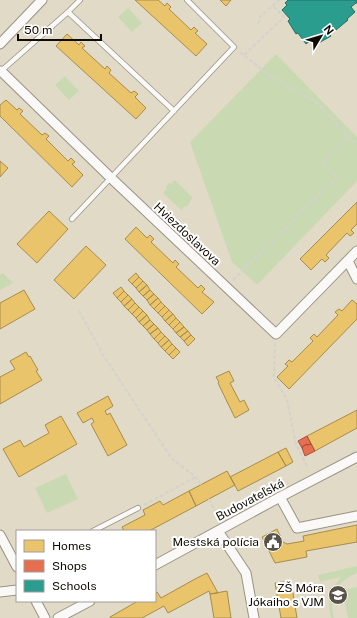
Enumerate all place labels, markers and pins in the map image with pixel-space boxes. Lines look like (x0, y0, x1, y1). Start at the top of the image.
public building icon: Mestská polícia (262, 531, 284, 553)
place label: Mestská polícia (172, 535, 259, 549)
place label: ZŠ Móra Jókaiho s VJM (248, 581, 324, 609)
school or university icon: ZŠ Móra Jókaiho s VJM (327, 584, 349, 606)

